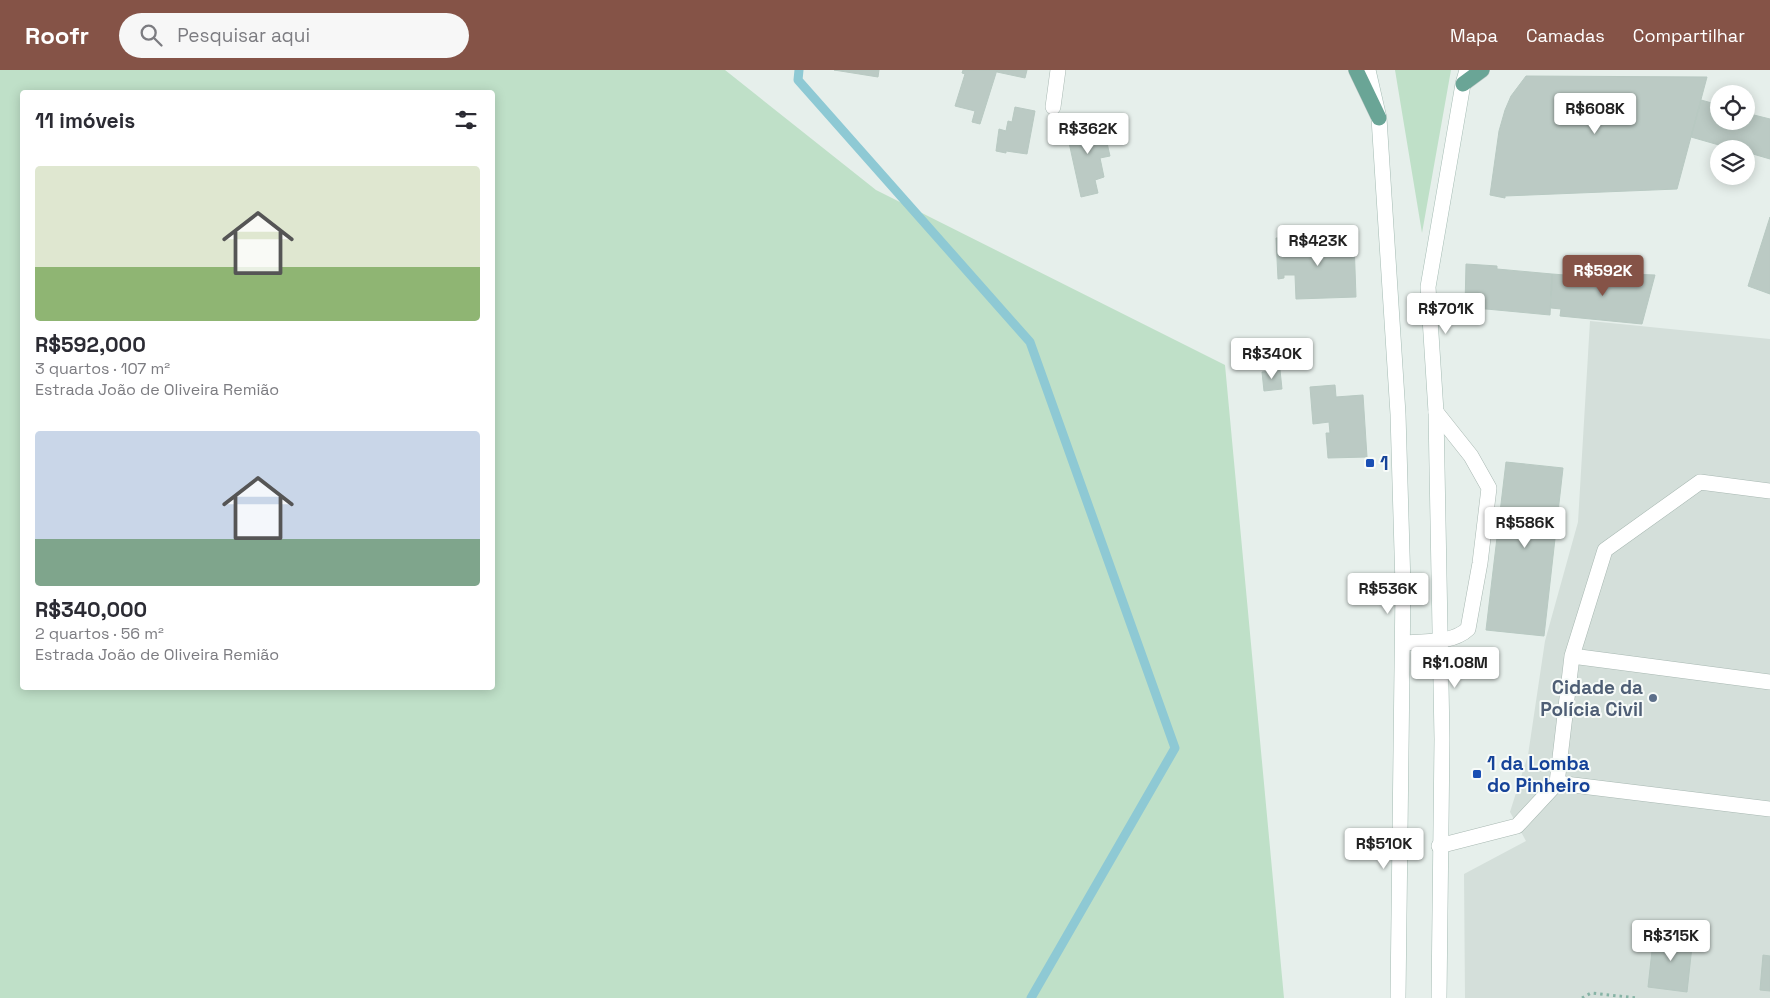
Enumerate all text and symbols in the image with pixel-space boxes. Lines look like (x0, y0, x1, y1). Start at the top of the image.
search box (119, 13, 469, 58)
text: Roofr (25, 20, 89, 51)
icon: search (137, 21, 165, 49)
text: Pesquisar aqui (177, 23, 310, 48)
text: Mapa (1450, 24, 1498, 47)
text: Camadas (1526, 24, 1605, 47)
text: Compartilhar (1633, 24, 1745, 47)
map controls (1710, 85, 1755, 185)
button: locate (1710, 85, 1755, 130)
pin: R$608K (1554, 92, 1636, 135)
text: R$608K (1565, 98, 1625, 119)
icon: filters (452, 106, 480, 134)
text: 11 imóveis (35, 107, 135, 134)
pin: R$362K (1047, 112, 1129, 155)
text: R$362K (1059, 118, 1117, 139)
button: layers (1710, 140, 1755, 185)
icon: home (213, 198, 303, 288)
pin: R$423K (1277, 224, 1359, 267)
text: R$423K (1288, 230, 1348, 251)
pin: R$592K (1562, 254, 1644, 297)
text: R$592K (1574, 260, 1632, 281)
pin: R$701K (1405, 292, 1487, 335)
text: R$701K (1418, 298, 1474, 319)
text: R$592,000 (35, 331, 146, 358)
pin: R$340K (1231, 338, 1313, 380)
text: R$340K (1242, 343, 1302, 364)
text: 3 quartos · 107 m² (35, 358, 170, 379)
text: Estrada João de Oliveira Remião (35, 379, 279, 400)
place label: 1 (1380, 451, 1389, 476)
marker: 1 (1364, 457, 1376, 469)
icon: home (213, 463, 303, 553)
pin: R$586K (1484, 506, 1566, 549)
text: R$586K (1496, 512, 1554, 533)
pin: R$536K (1347, 572, 1429, 615)
text: R$536K (1358, 578, 1418, 599)
text: R$340,000 (35, 596, 147, 623)
text: 2 quartos · 56 m² (35, 623, 164, 644)
text: Estrada João de Oliveira Remião (35, 644, 279, 665)
pin: R$1.08M (1409, 646, 1501, 689)
text: R$1.08M (1422, 652, 1488, 673)
place label: Cidade da Polícia Civil (1540, 675, 1643, 722)
marker: Cidade da Polícia Civil (1647, 692, 1659, 704)
place label: 1 da Lomba do Pinheiro (1487, 751, 1590, 798)
marker: 1 da Lomba do Pinheiro (1471, 768, 1483, 780)
pin: R$510K (1343, 828, 1425, 870)
text: R$510K (1356, 833, 1412, 854)
pin: R$315K (1630, 920, 1712, 962)
text: R$315K (1643, 925, 1699, 946)

